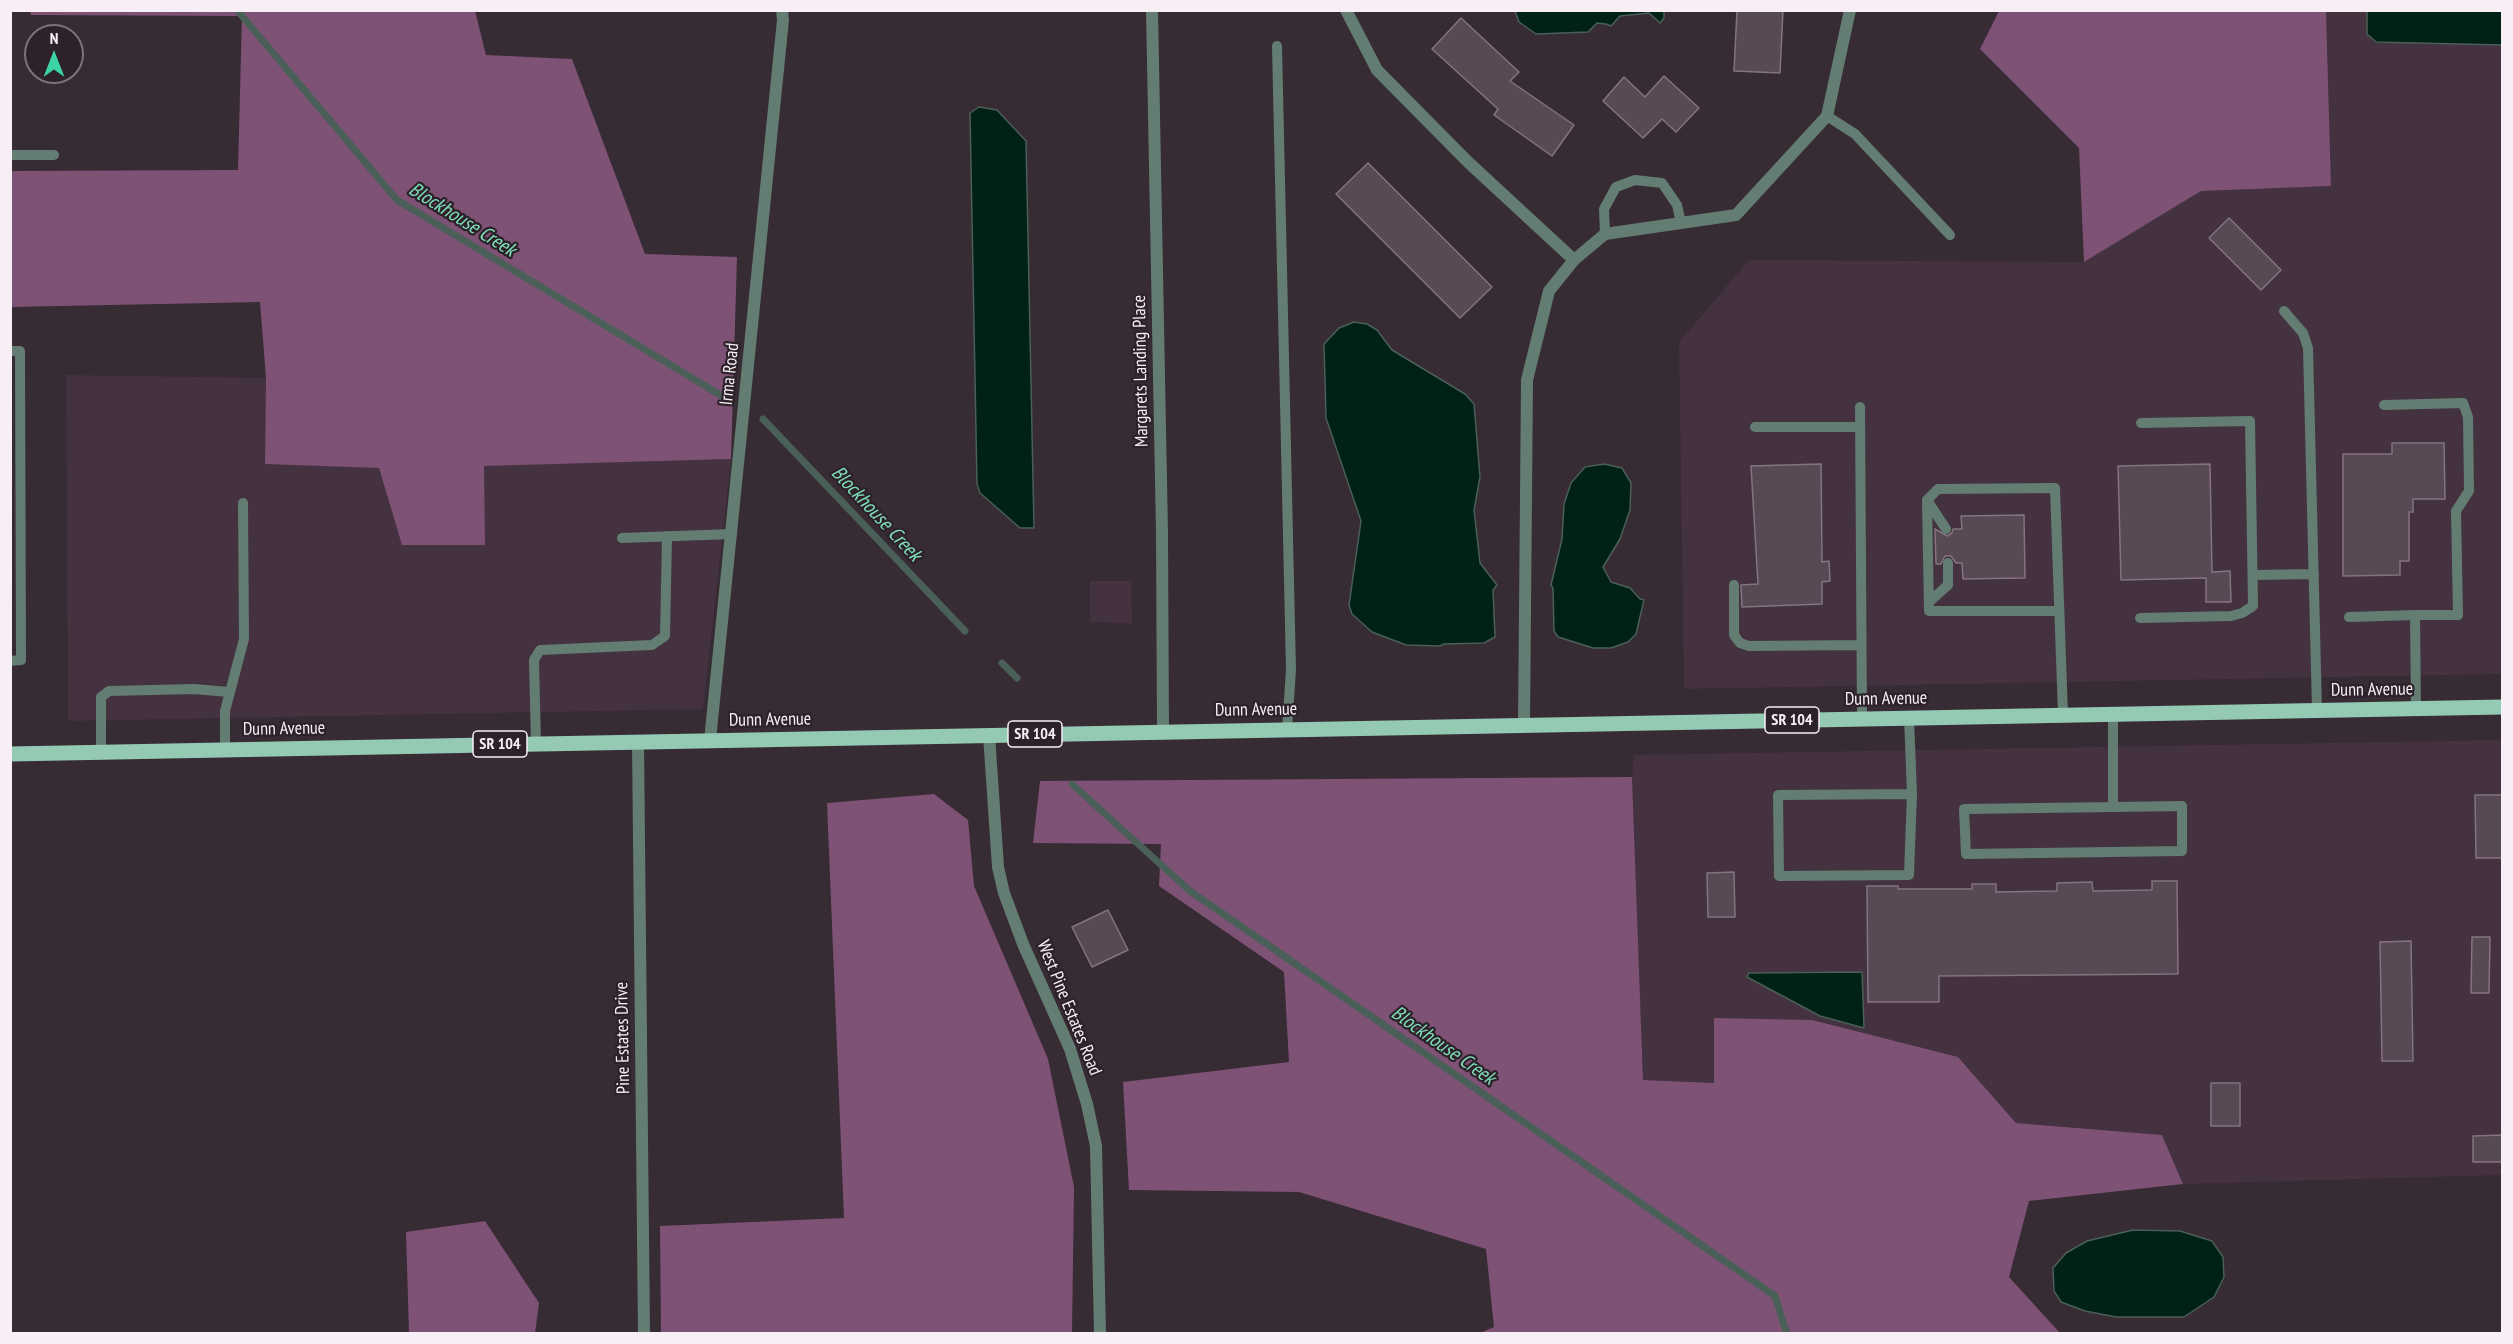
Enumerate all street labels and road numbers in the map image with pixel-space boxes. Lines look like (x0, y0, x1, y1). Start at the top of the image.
street label: Margarets Landing Place (1129, 295, 1153, 447)
street label: Irma Road (716, 342, 744, 406)
street label: Dunn Avenue (2331, 678, 2413, 702)
street label: Dunn Avenue (1845, 687, 1927, 711)
street label: Dunn Avenue (1215, 698, 1297, 722)
road number: SR 104 (1765, 707, 1819, 733)
street label: Dunn Avenue (729, 708, 811, 732)
street label: Dunn Avenue (243, 717, 325, 741)
road number: SR 104 (1008, 721, 1062, 747)
road number: SR 104 (473, 731, 527, 757)
street label: West Pine Estates Road (1032, 937, 1106, 1079)
street label: Pine Estates Drive (611, 982, 635, 1094)

